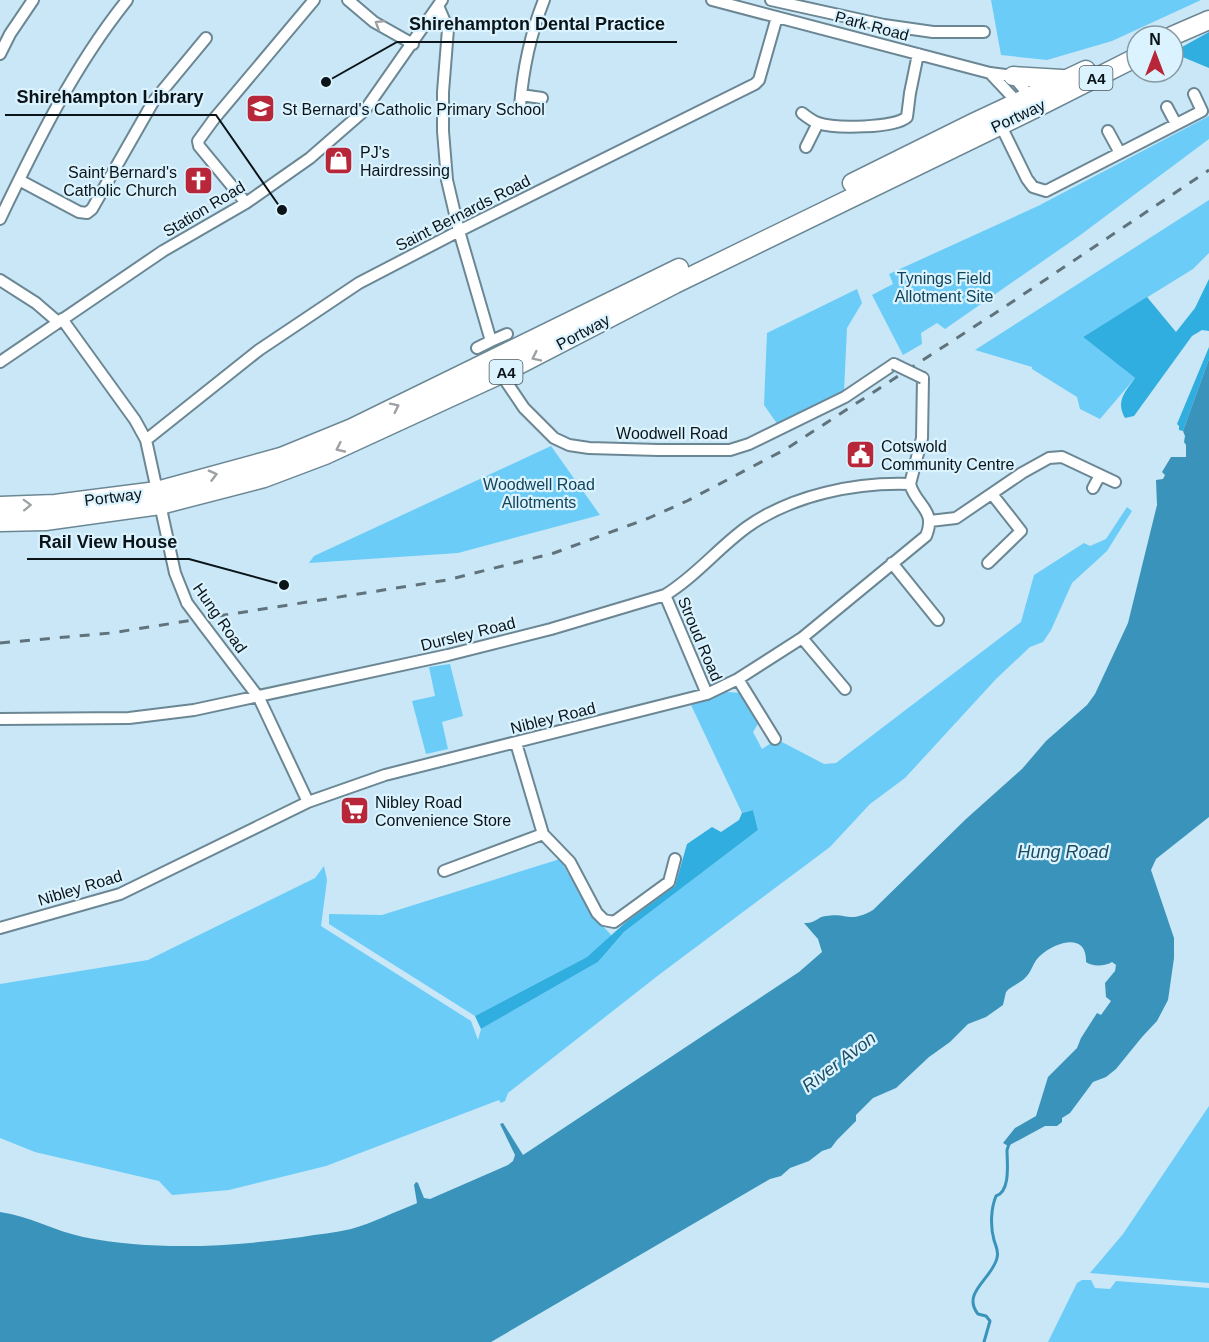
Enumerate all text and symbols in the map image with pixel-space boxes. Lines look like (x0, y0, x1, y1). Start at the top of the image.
callout: Shirehampton Dental Practice (397, 6, 677, 42)
street label: Park Road (833, 8, 911, 44)
text: Shirehampton Dental Practice (409, 14, 665, 34)
one-way arrow (374, 21, 385, 32)
north arrow (1125, 24, 1185, 84)
text: N (1149, 31, 1161, 48)
road number: A4 (1080, 66, 1112, 90)
callout: Shirehampton Library (5, 79, 216, 115)
text: Shirehampton Library (16, 87, 204, 107)
school or university icon: St Bernard's Catholic Primary School (245, 93, 277, 125)
street label: Portway (988, 96, 1048, 136)
place label: St Bernard's Catholic Primary School (282, 101, 545, 118)
place label: PJ's Hairdressing (360, 144, 450, 179)
shop icon: PJ's Hairdressing (323, 145, 355, 177)
place label: Saint Bernard's Catholic Church (63, 164, 177, 199)
church icon: Saint Bernard's Catholic Church (182, 165, 214, 197)
street label: Saint Bernards Road (393, 172, 533, 254)
street label: Station Road (160, 178, 248, 240)
park label: Tynings Field Allotment Site (895, 270, 993, 305)
street label: Portway (553, 311, 613, 353)
one-way arrow (531, 350, 542, 361)
road number: A4 (490, 360, 522, 384)
one-way arrow (389, 403, 400, 415)
street label: Woodwell Road (616, 425, 728, 442)
place label: Cotswold Community Centre (881, 438, 1014, 473)
public building icon: Cotswold Community Centre (844, 439, 876, 471)
one-way arrow (335, 441, 346, 453)
one-way arrow (207, 470, 218, 482)
park label: Woodwell Road Allotments (483, 476, 595, 511)
street label: Portway (83, 485, 143, 509)
one-way arrow (23, 499, 32, 512)
callout: Rail View House (27, 523, 189, 559)
text: Rail View House (39, 532, 177, 552)
street label: Hung Road (190, 580, 250, 656)
street label: Stroud Road (675, 594, 725, 684)
street label: Dursley Road (419, 614, 517, 654)
street label: Nibley Road (509, 699, 597, 737)
place label: Nibley Road Convenience Store (375, 794, 511, 829)
supermarket icon: Nibley Road Convenience Store (338, 795, 370, 827)
water label: Hung Road (1017, 842, 1110, 862)
street label: Nibley Road (36, 867, 124, 909)
water label: River Avon (798, 1028, 880, 1096)

